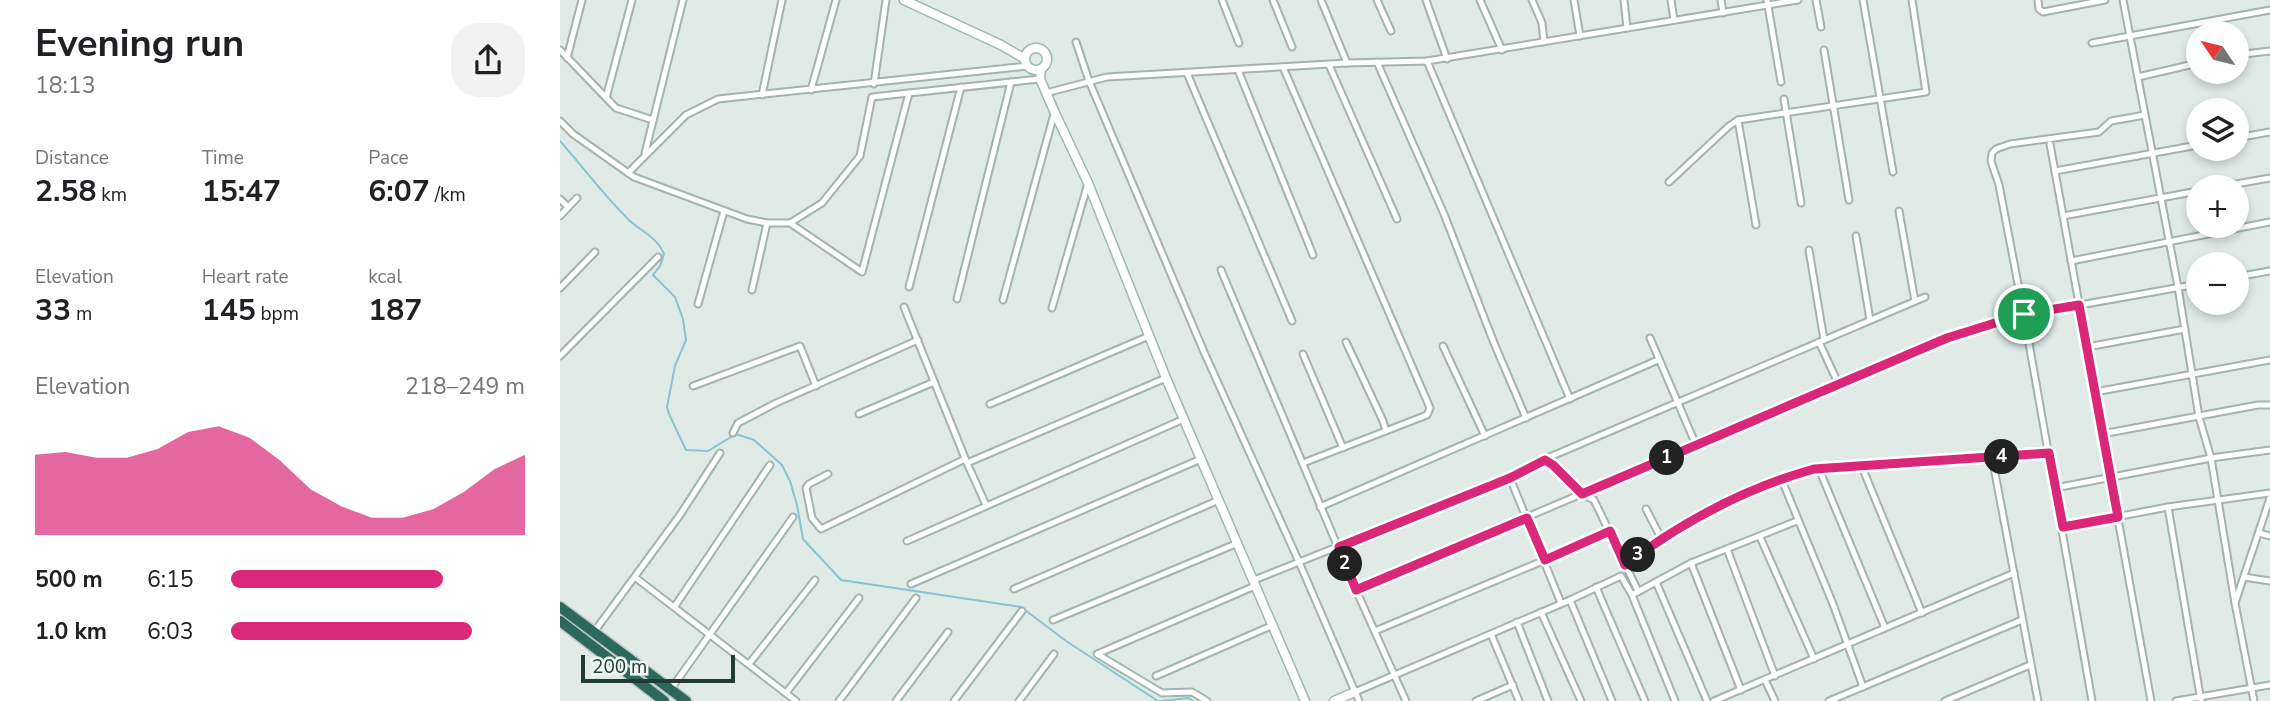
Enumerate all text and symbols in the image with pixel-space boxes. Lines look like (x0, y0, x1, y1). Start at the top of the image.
text: Evening run (35, 18, 244, 69)
north arrow (2186, 21, 2249, 84)
map controls (2186, 21, 2249, 315)
button: share (451, 23, 525, 97)
text: 18:13 (35, 70, 95, 101)
button: layers (2186, 98, 2249, 161)
text: Distance (35, 145, 109, 171)
text: Time (202, 145, 244, 171)
text: Pace (368, 145, 409, 171)
text: 2.58 (35, 171, 96, 212)
text: 15:47 (202, 171, 281, 212)
text: 6:07 (368, 171, 430, 212)
button: + (2186, 175, 2249, 238)
text: km (96, 182, 127, 208)
text: /km (430, 182, 466, 208)
button: − (2186, 252, 2249, 315)
text: Elevation (35, 264, 114, 290)
text: Heart rate (202, 264, 289, 290)
text: kcal (368, 264, 402, 290)
pin (1994, 284, 2054, 344)
text: 33 (35, 290, 71, 331)
text: 145 (202, 290, 256, 331)
text: 187 (368, 290, 422, 331)
icon: arrive (2005, 295, 2043, 333)
text: m (71, 301, 92, 327)
text: bpm (256, 301, 299, 327)
text: Elevation (35, 371, 130, 402)
text: 218–249 m (405, 371, 525, 402)
pin: 1 (1650, 440, 1684, 476)
pin: 4 (1984, 440, 2020, 475)
text: 4 (1996, 443, 2007, 469)
text: 1 (1661, 444, 1672, 470)
pin: 3 (1620, 538, 1656, 572)
text: 3 (1632, 541, 1643, 567)
pin: 2 (1328, 546, 1362, 582)
text: 2 (1339, 550, 1350, 576)
text: 500 m (35, 564, 103, 595)
text: 6:15 (147, 564, 194, 595)
text: 1.0 km (35, 616, 107, 647)
text: 6:03 (147, 616, 194, 647)
scale bar (581, 652, 735, 684)
text: 200 m (592, 654, 647, 680)

